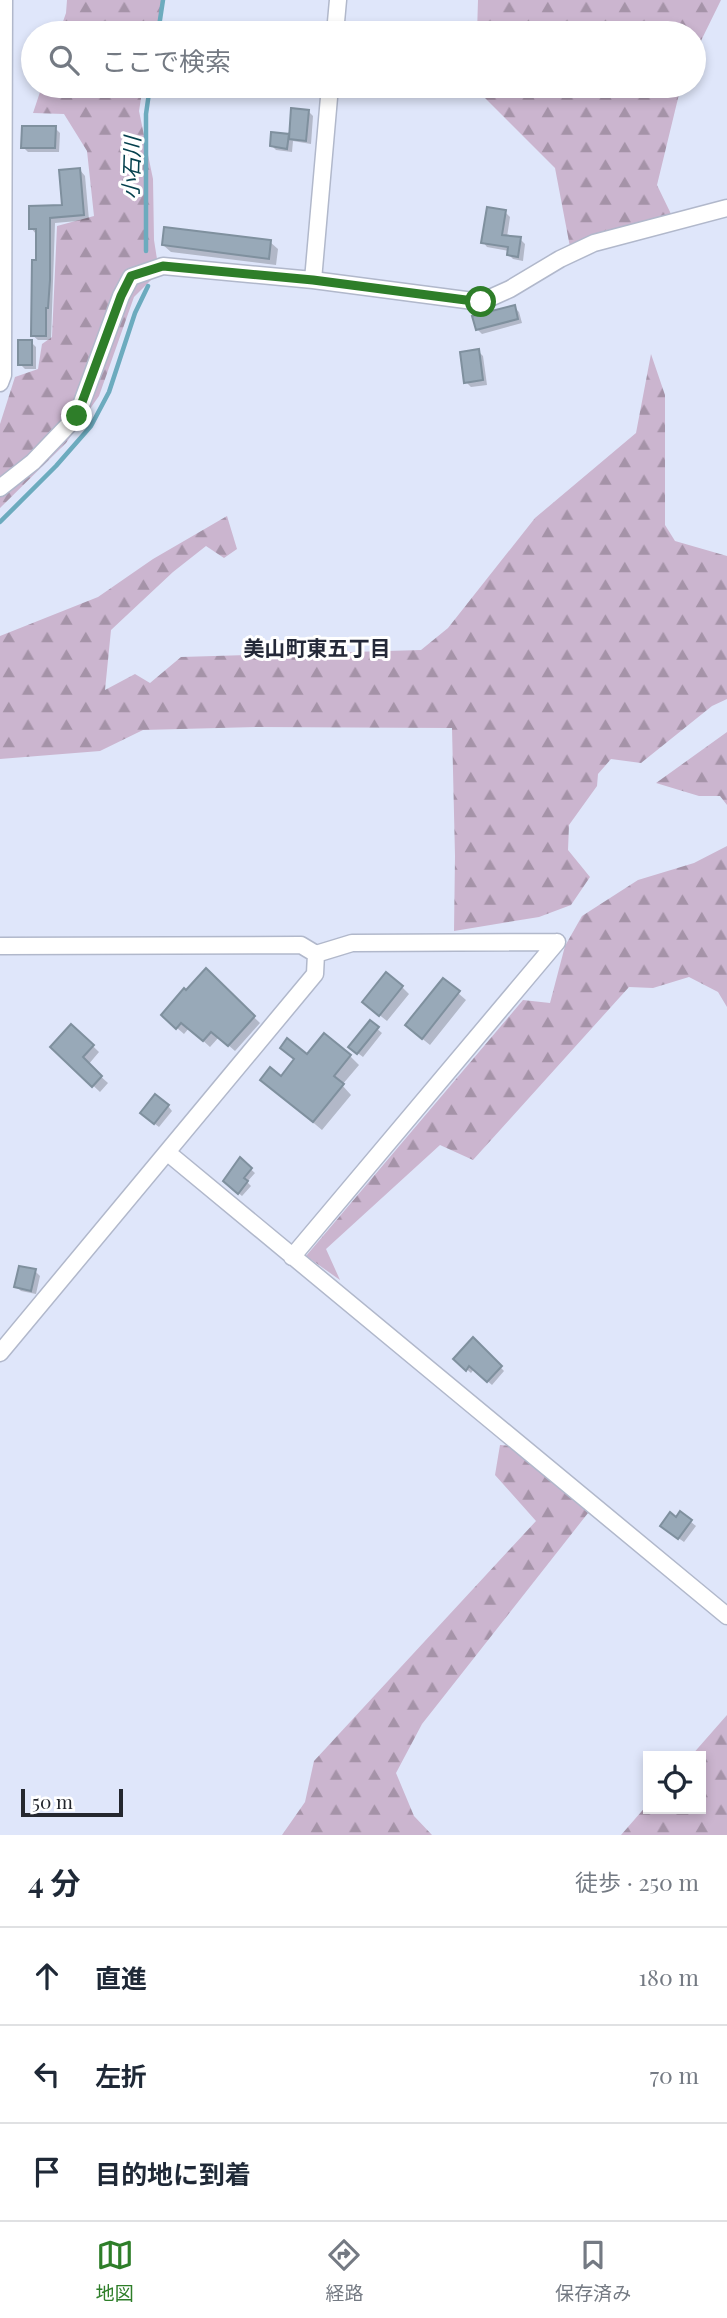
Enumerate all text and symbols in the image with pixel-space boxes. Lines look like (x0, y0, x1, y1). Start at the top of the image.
search box (21, 21, 706, 98)
icon: search (45, 41, 83, 79)
text: ここで検索 (101, 43, 231, 78)
water label: 小石川 (115, 134, 145, 200)
route start (465, 286, 496, 317)
route end (61, 400, 92, 431)
district label: 美山町東五丁目 (244, 633, 391, 661)
map controls (643, 1751, 706, 1814)
button: locate (643, 1751, 706, 1814)
scale bar (21, 1786, 122, 1818)
text: 50 m (32, 1788, 73, 1814)
text: 4 分 (28, 1862, 81, 1902)
text: 徒歩 · 250 m (575, 1866, 699, 1897)
icon: ahead (28, 1957, 66, 1995)
text: 直進 (95, 1960, 147, 1995)
text: 180 m (639, 1961, 699, 1992)
icon: left (28, 2055, 66, 2093)
text: 左折 (95, 2058, 147, 2093)
text: 70 m (650, 2059, 699, 2090)
icon: arrive (28, 2153, 66, 2191)
text: 目的地に到着 (95, 2156, 251, 2191)
tab: 地図 (96, 2236, 134, 2305)
tab: 経路 (325, 2236, 363, 2305)
tab: 保存済み (555, 2236, 631, 2305)

